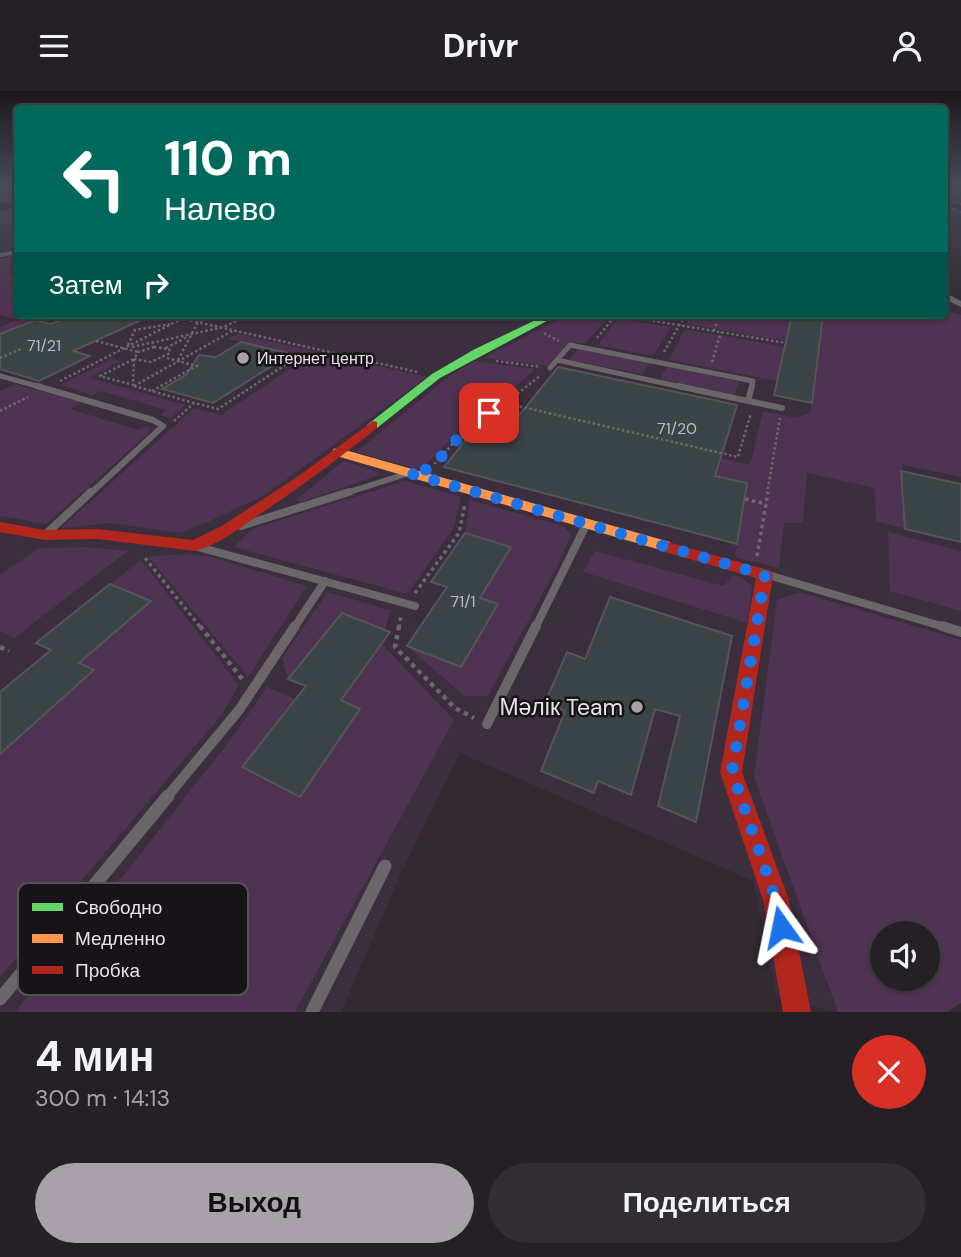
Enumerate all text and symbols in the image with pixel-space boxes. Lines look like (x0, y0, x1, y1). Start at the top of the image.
text: Drivr (443, 25, 518, 67)
icon: menu (35, 27, 73, 65)
icon: person (888, 27, 926, 65)
text: 110 m (164, 126, 292, 190)
icon: left (49, 133, 140, 224)
text: Налево (164, 188, 276, 230)
icon: right (137, 266, 175, 304)
text: Затем (49, 268, 123, 302)
house number: 71/21 (27, 335, 61, 356)
place label: Интернет центр (257, 348, 374, 369)
marker: Интернет центр (235, 350, 251, 366)
pin (459, 383, 519, 443)
icon: arrive (470, 394, 508, 432)
house number: 71/20 (657, 418, 697, 439)
house number: 71/1 (451, 591, 475, 612)
place label: Мәлік Team (499, 692, 623, 722)
marker: Мәлік Team (629, 699, 645, 715)
legend (18, 883, 248, 995)
position arrow (744, 890, 818, 964)
text: Свободно (75, 895, 162, 920)
map controls (870, 921, 940, 991)
button: sound (870, 921, 940, 991)
text: Медленно (75, 926, 165, 951)
text: Пробка (75, 958, 140, 983)
text: 4 мин (35, 1029, 154, 1084)
button: close (852, 1035, 926, 1109)
text: 300 m · 14:13 (35, 1083, 170, 1113)
button: Выход (35, 1163, 474, 1243)
button: Поделиться (488, 1163, 926, 1243)

